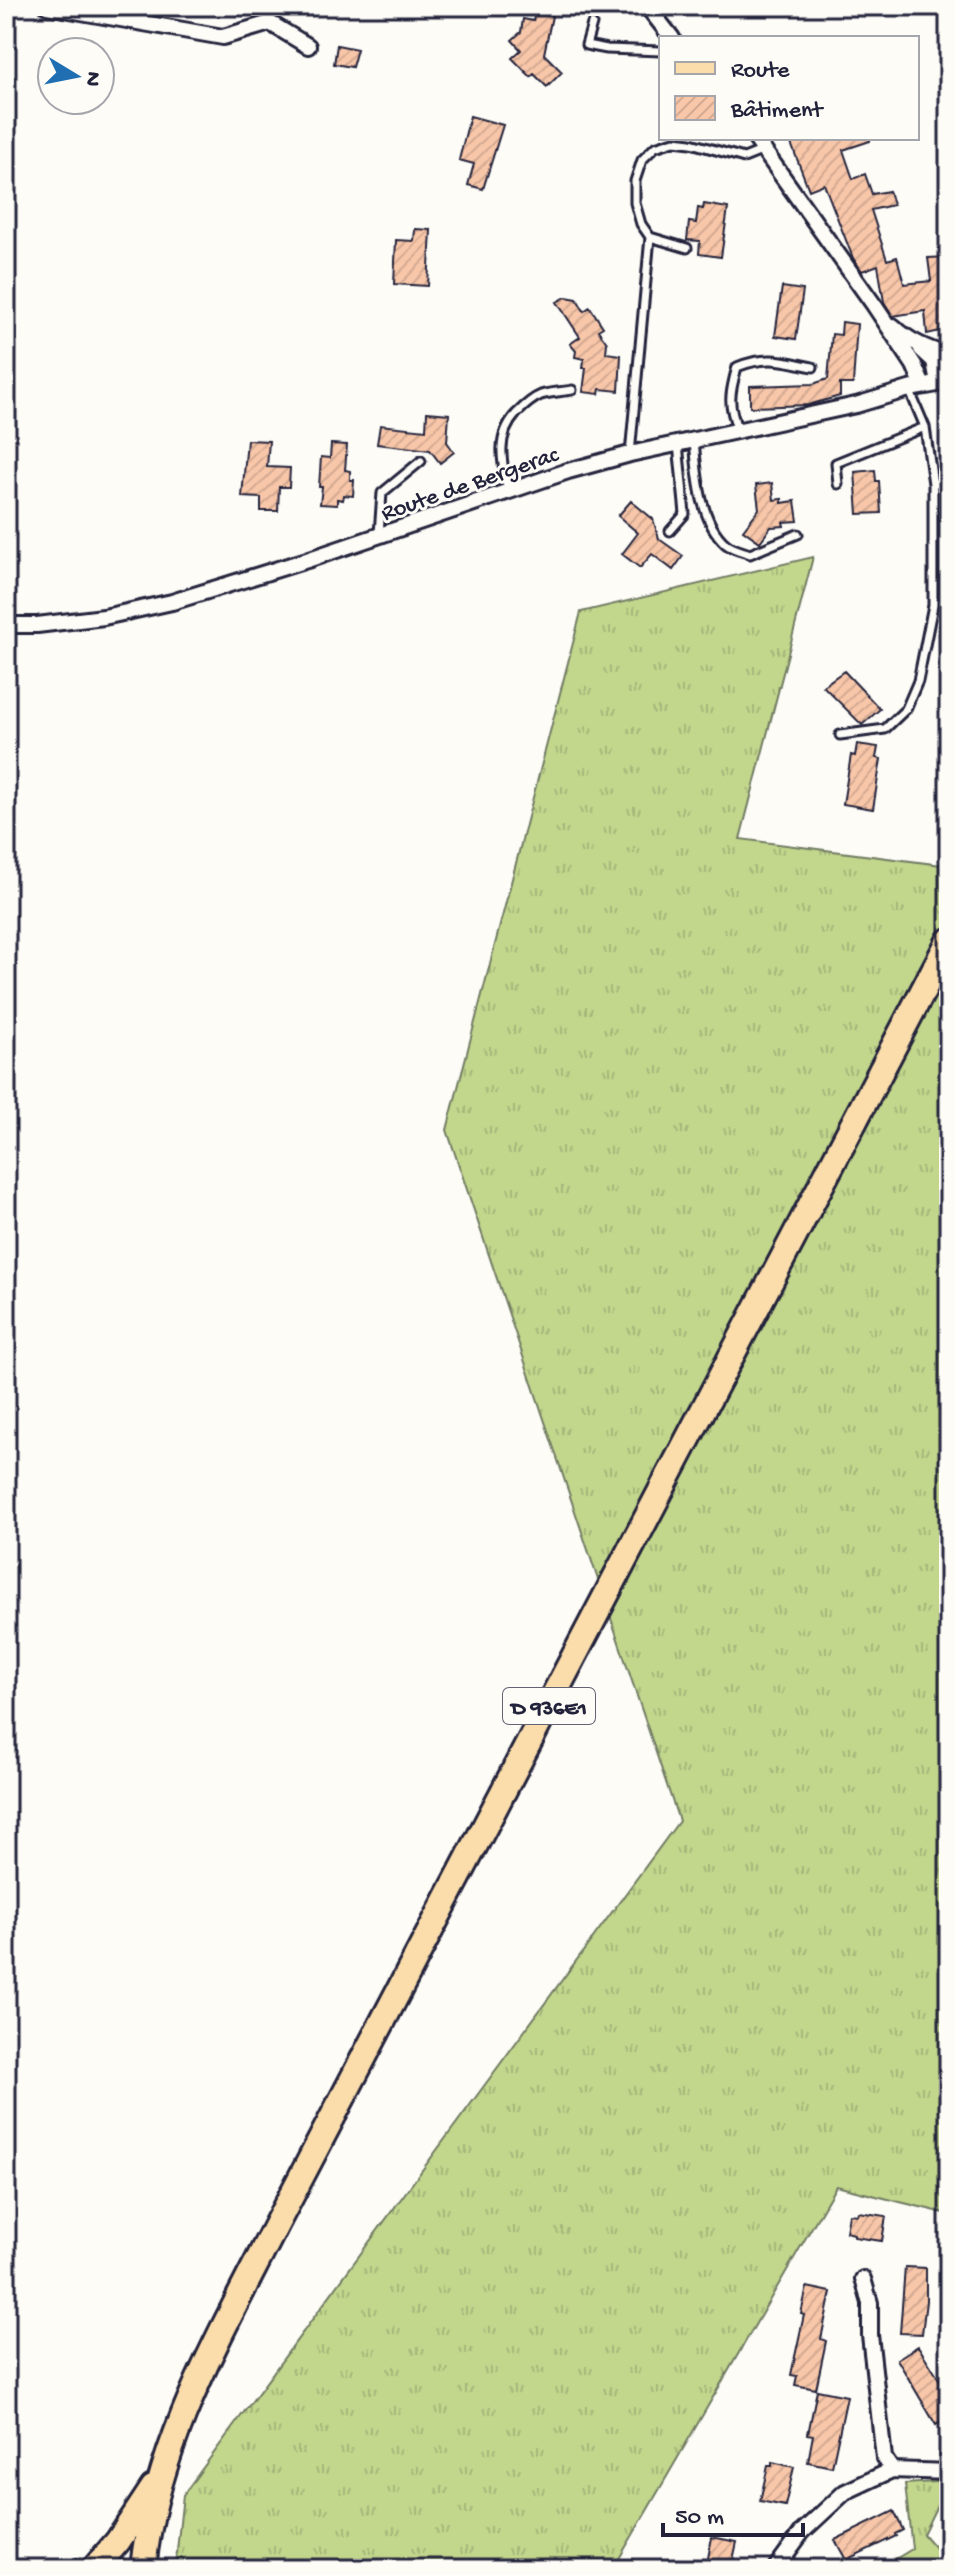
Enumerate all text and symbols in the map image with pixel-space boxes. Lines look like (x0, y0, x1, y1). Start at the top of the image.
north arrow (36, 36, 116, 116)
legend (659, 36, 919, 140)
text: Route (731, 57, 790, 86)
text: N (78, 69, 106, 88)
text: Bâtiment (730, 97, 824, 126)
street label: Route de Bergerac (378, 441, 563, 529)
road number: D 936E1 (503, 1688, 595, 1724)
scale bar (663, 2487, 803, 2537)
text: 50 m (675, 2504, 724, 2533)

